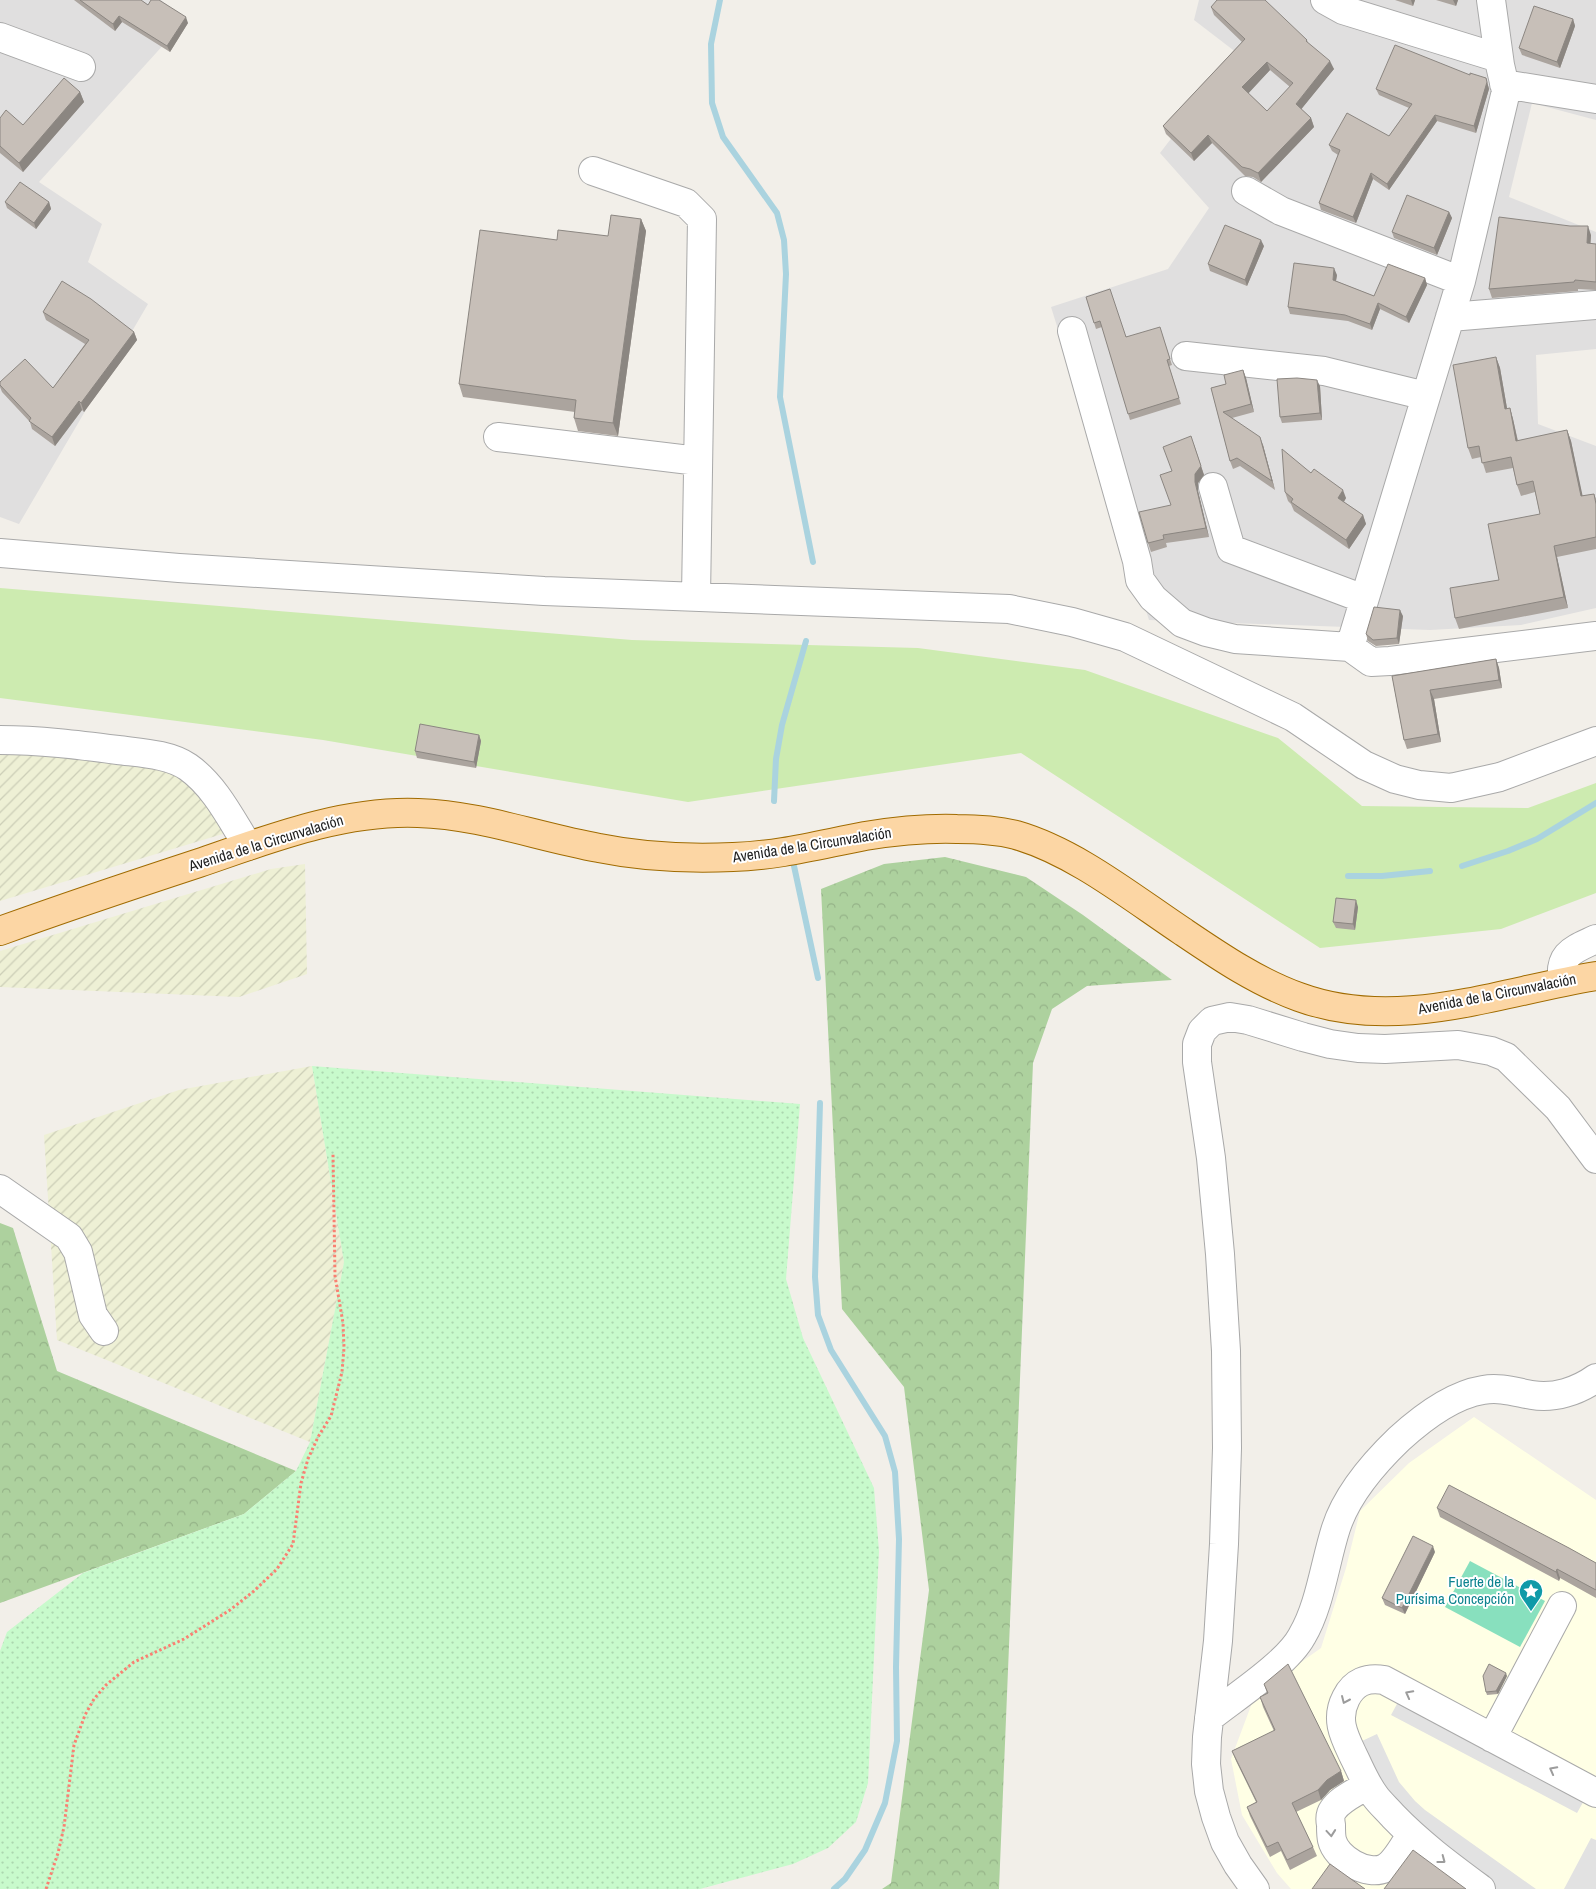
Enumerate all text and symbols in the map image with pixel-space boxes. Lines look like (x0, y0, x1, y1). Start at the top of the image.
street label: Avenida de la Circunvalación (185, 809, 346, 876)
street label: Avenida de la Circunvalación (730, 822, 893, 868)
street label: Avenida de la Circunvalación (1415, 968, 1578, 1019)
place label: Fuerte de la Purísima Concepción (1396, 1571, 1514, 1609)
place icon: Fuerte de la Purísima Concepción (1518, 1578, 1544, 1612)
one-way arrow (1405, 1690, 1414, 1700)
one-way arrow (1341, 1695, 1352, 1704)
one-way arrow (1549, 1766, 1558, 1776)
one-way arrow (1326, 1829, 1337, 1837)
one-way arrow (1436, 1854, 1445, 1862)

